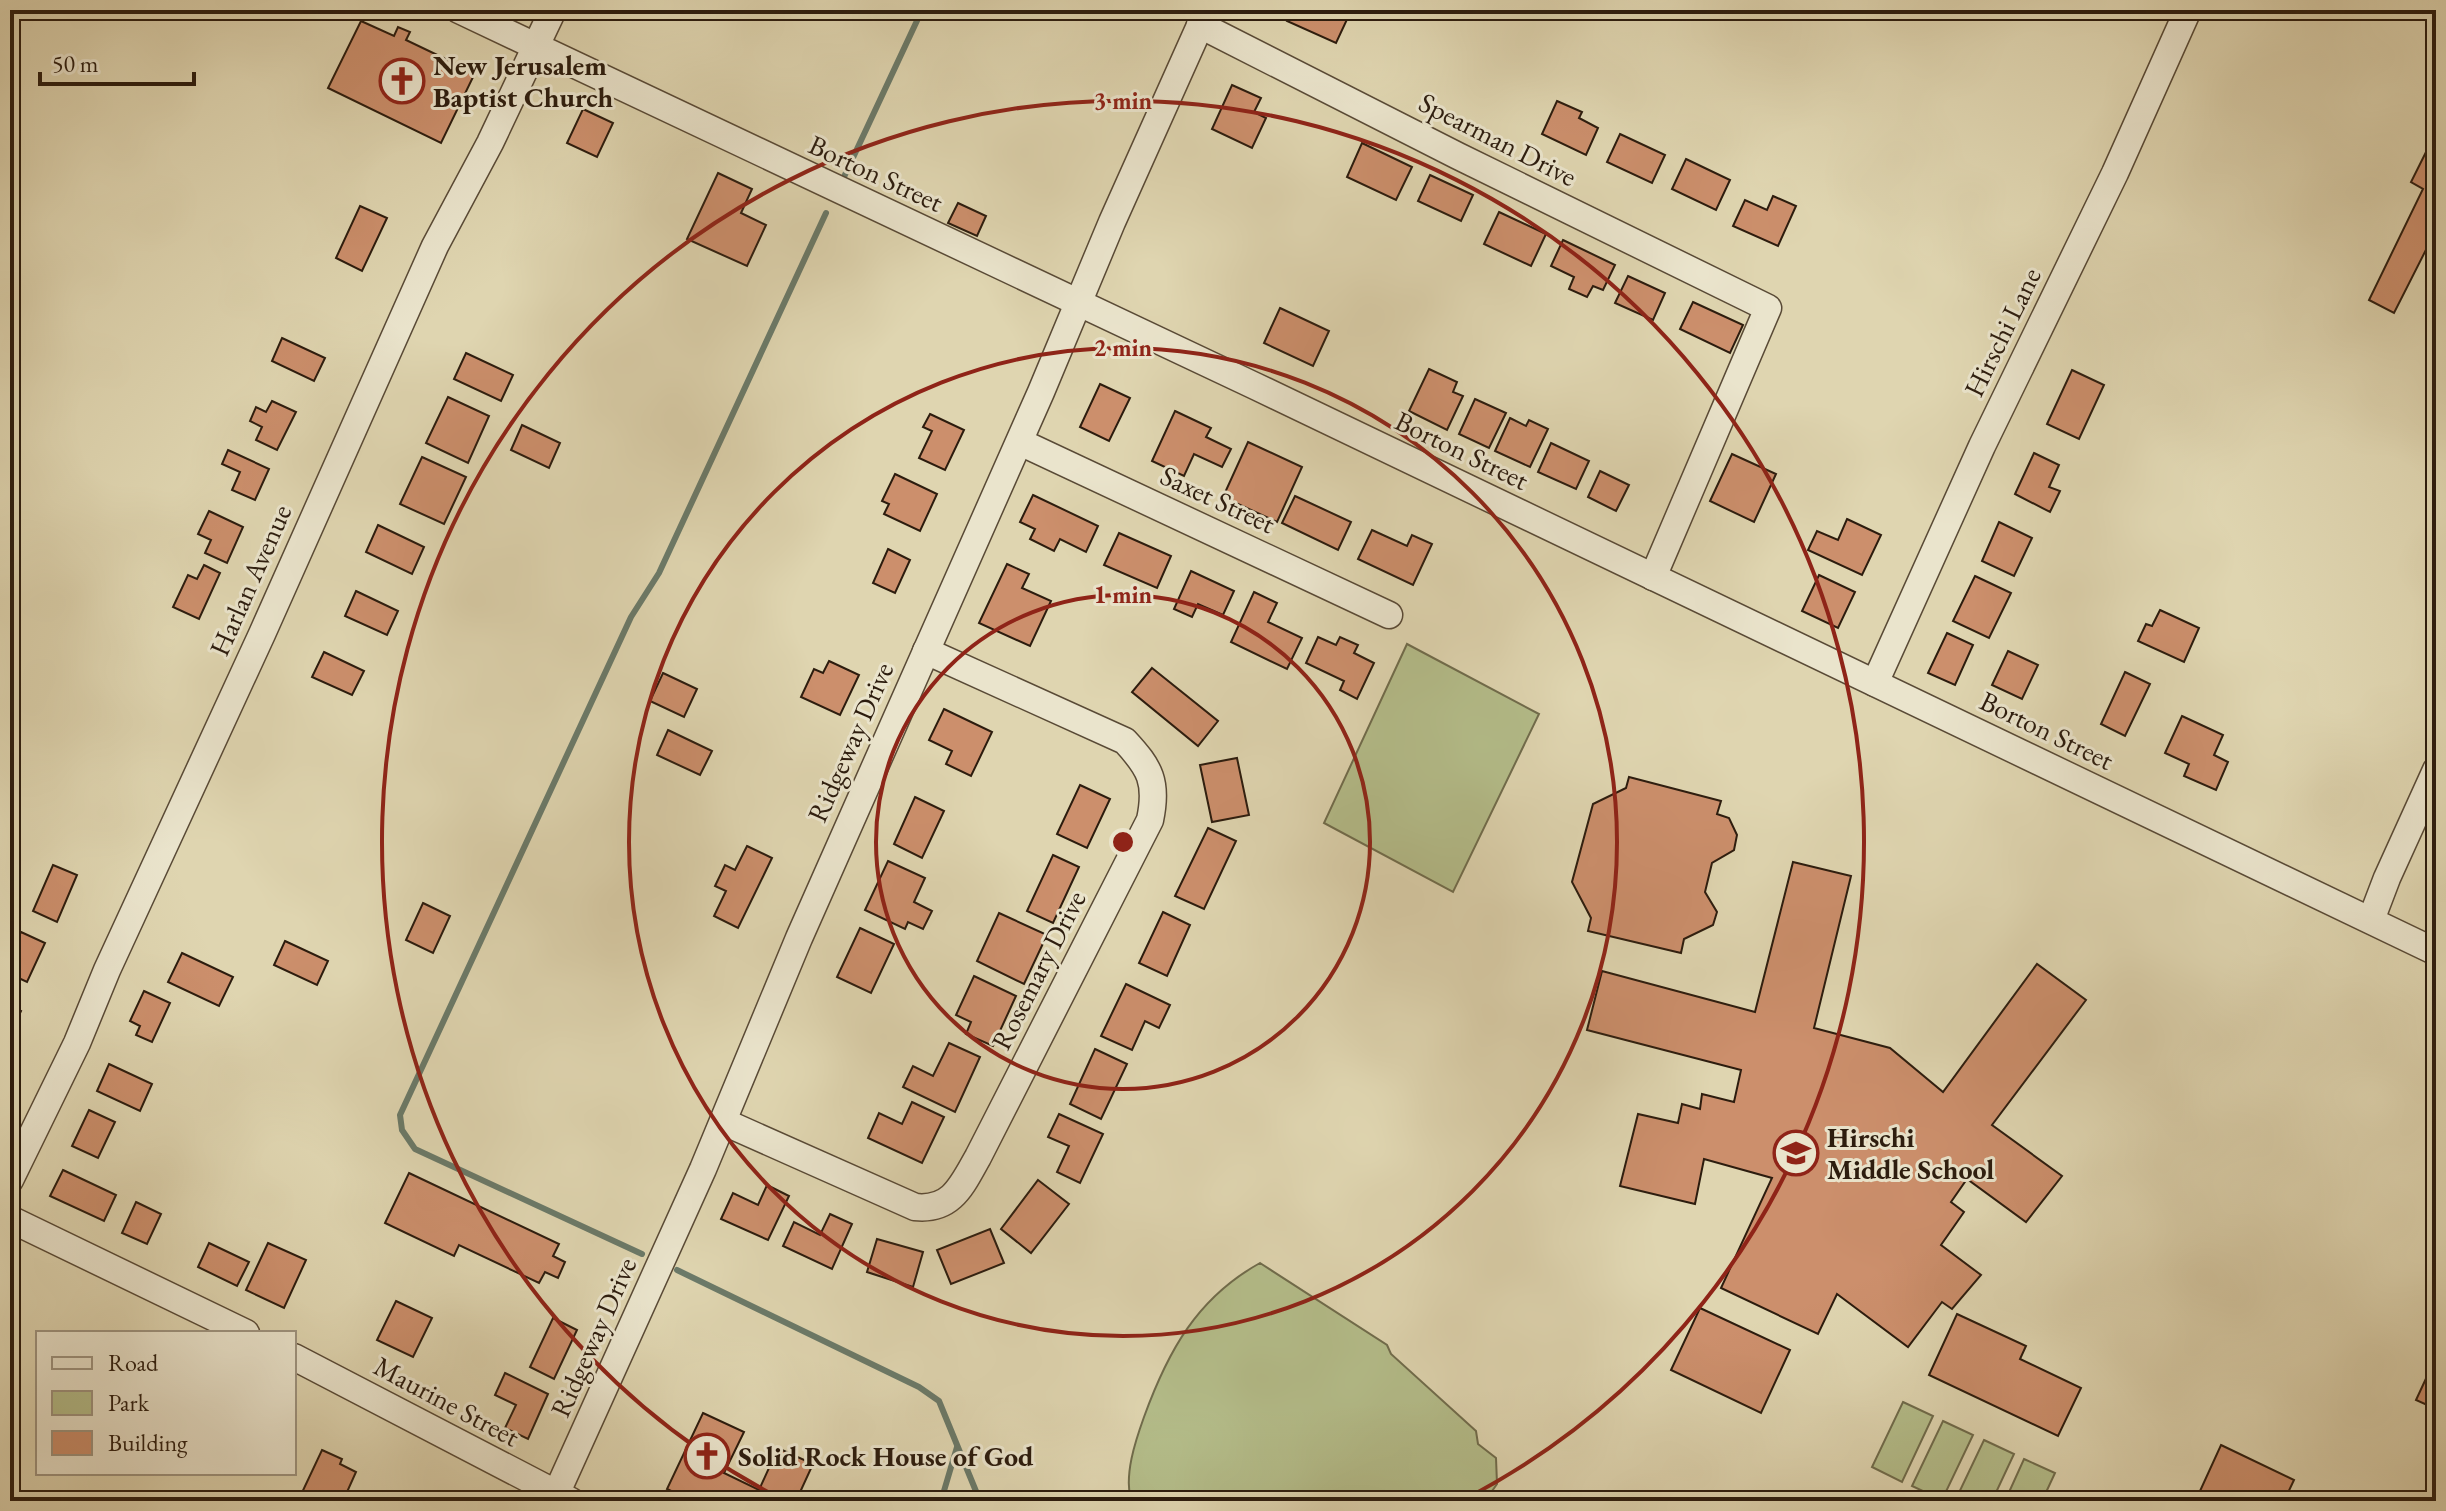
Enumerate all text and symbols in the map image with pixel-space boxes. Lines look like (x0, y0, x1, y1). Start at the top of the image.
scale bar (40, 36, 194, 86)
place label: New Jerusalem Baptist Church (433, 47, 613, 115)
text: 50 m (52, 48, 99, 79)
church icon: New Jerusalem Baptist Church (378, 57, 426, 105)
street label: Spearman Drive (1413, 84, 1583, 194)
text: 3 min (1094, 85, 1153, 116)
street label: Borton Street (803, 126, 949, 220)
street label: Hirschi Lane (1955, 261, 2049, 403)
text: 2 min (1094, 332, 1153, 363)
street label: Borton Street (1389, 402, 1535, 498)
street label: Saxet Street (1155, 457, 1281, 541)
street label: Harlan Avenue (201, 499, 299, 661)
text: 1 min (1094, 579, 1153, 610)
street label: Ridgeway Drive (799, 656, 901, 828)
street label: Borton Street (1974, 682, 2120, 778)
centre of rings (1109, 828, 1137, 856)
street label: Rosemary Drive (983, 884, 1094, 1056)
place label: Hirschi Middle School (1827, 1119, 1994, 1187)
school or university icon: Hirschi Middle School (1772, 1129, 1820, 1177)
street label: Ridgeway Drive (542, 1251, 644, 1423)
legend (36, 1331, 296, 1475)
text: Road (108, 1347, 159, 1378)
street label: Maurine Street (368, 1348, 526, 1454)
text: Park (108, 1387, 150, 1418)
text: Building (108, 1427, 188, 1458)
church icon: Solid Rock House of God (683, 1432, 731, 1480)
place label: Solid Rock House of God (738, 1438, 1034, 1474)

